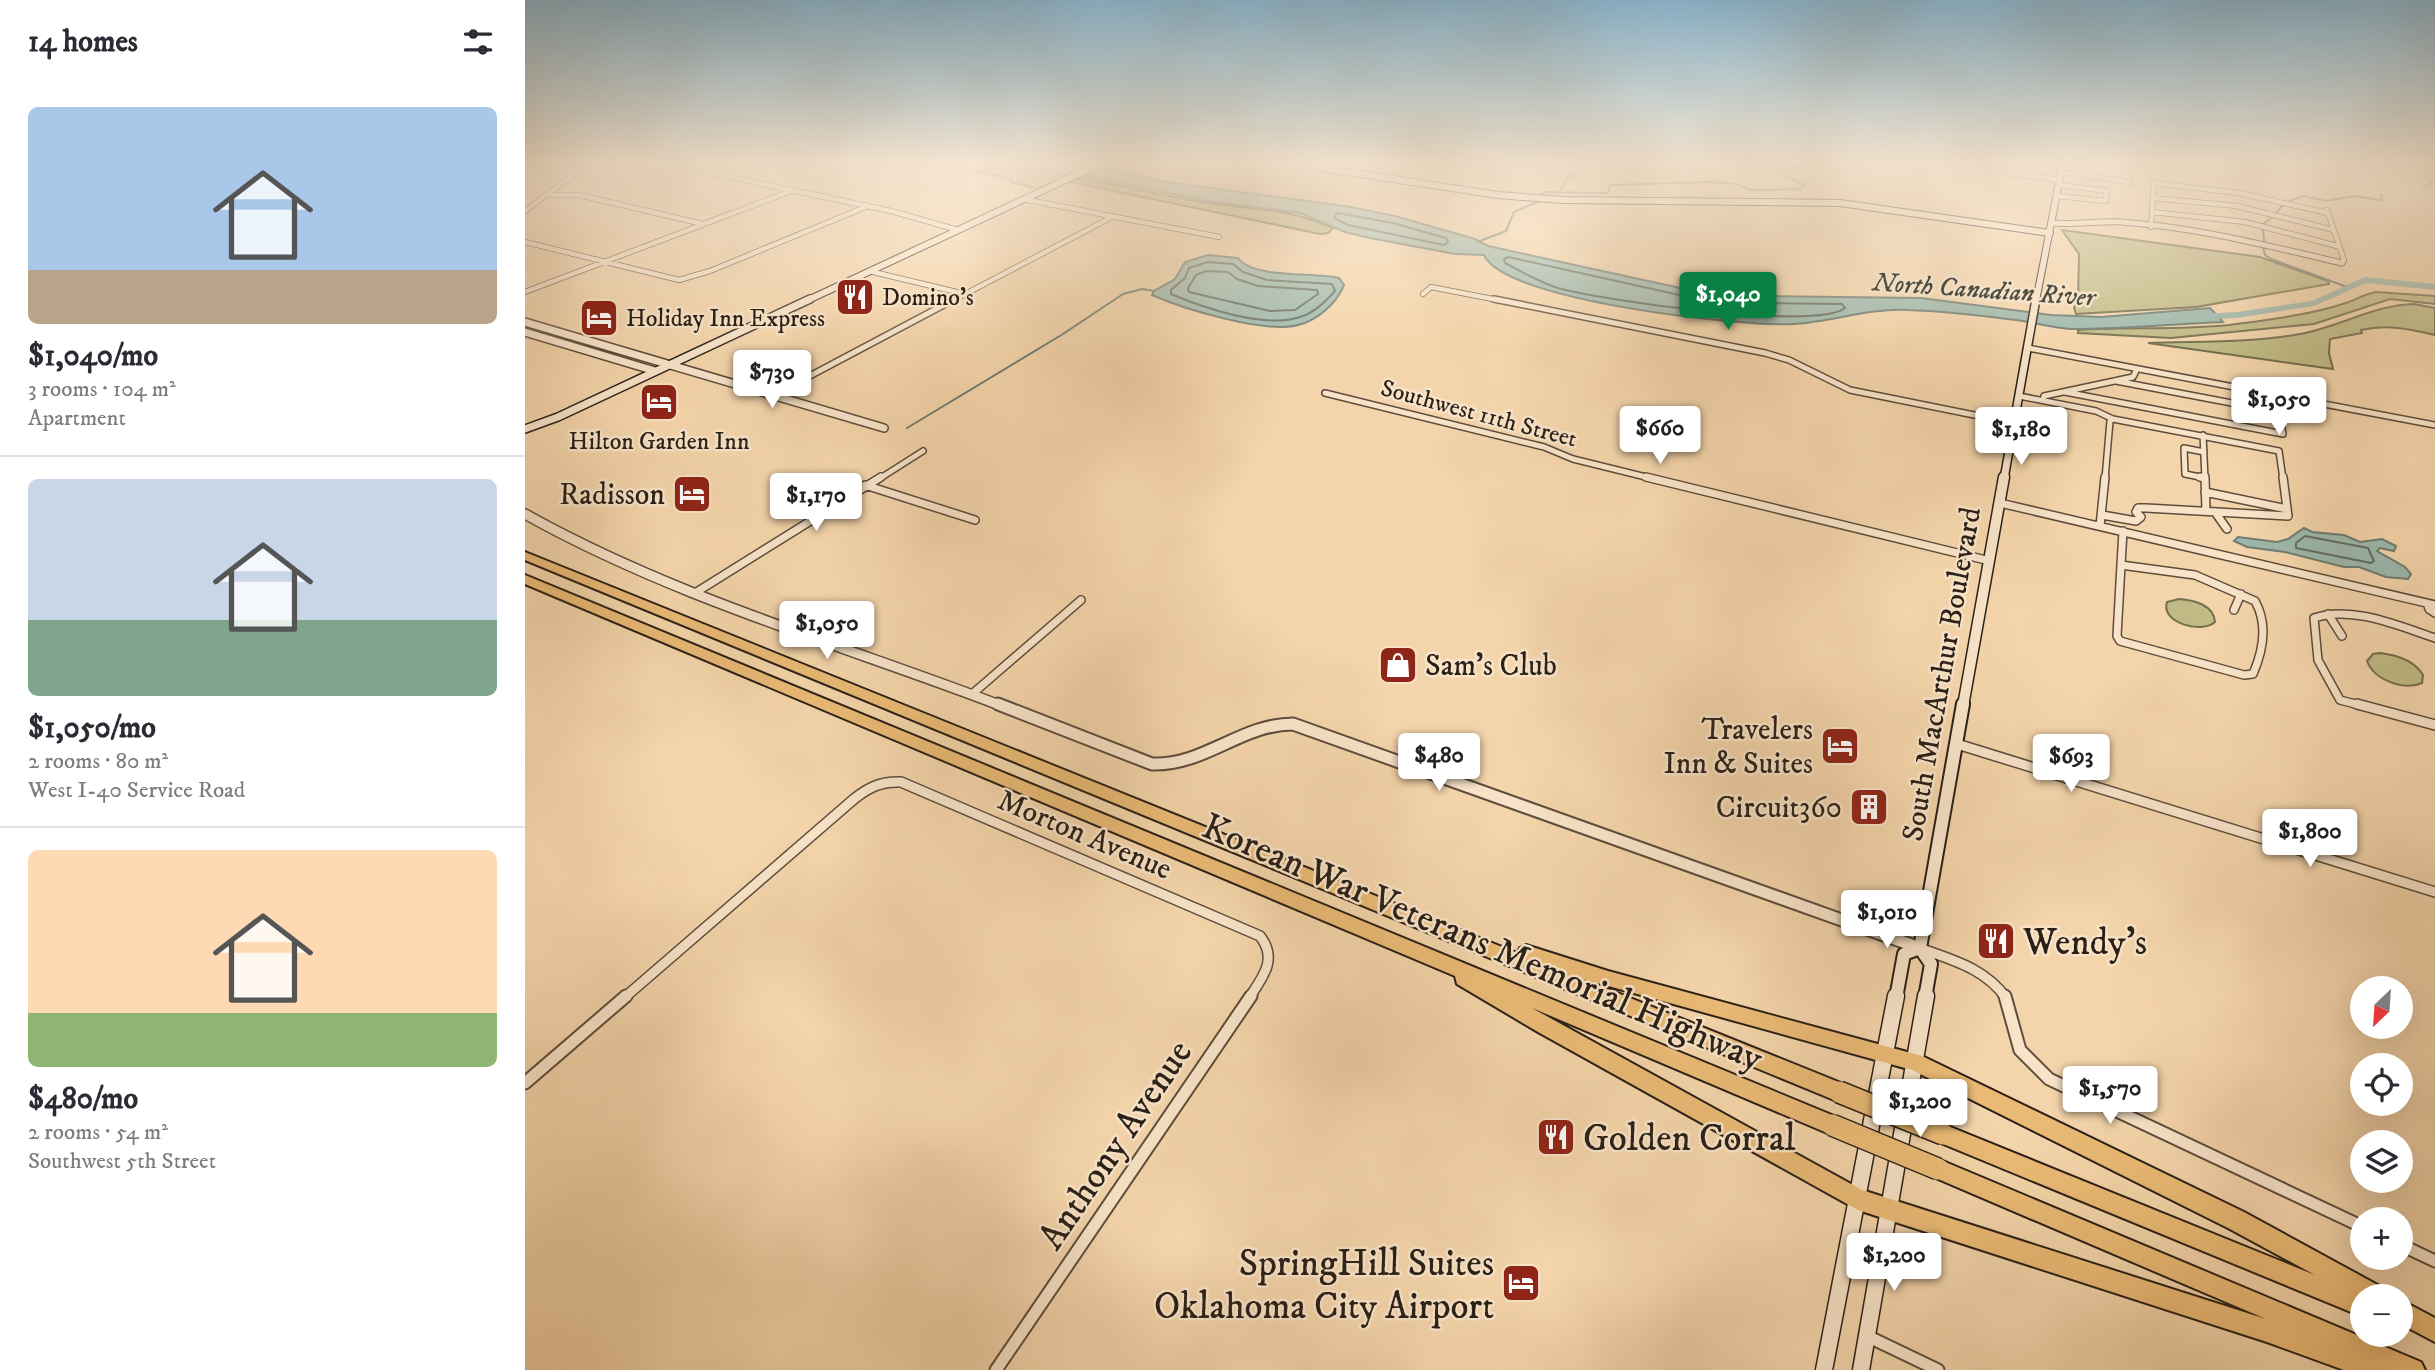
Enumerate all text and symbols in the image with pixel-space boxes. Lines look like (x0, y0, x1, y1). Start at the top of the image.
icon: filters (459, 23, 497, 61)
text: 14 homes (28, 24, 138, 61)
icon: home (200, 152, 326, 278)
water label: North Canadian River (1870, 266, 2098, 315)
pin: $1,040 (1671, 272, 1785, 332)
restaurant icon: Domino's (834, 276, 876, 318)
text: $1,040 (1695, 280, 1761, 309)
place label: Domino's (882, 283, 974, 313)
hotel icon: Holiday Inn Express (578, 297, 620, 339)
place label: Holiday Inn Express (626, 304, 825, 334)
text: $1,040/mo (28, 338, 158, 375)
pin: $730 (731, 350, 813, 410)
text: $730 (749, 358, 795, 387)
street label: Southwest 11th Street (1377, 373, 1580, 455)
text: 3 rooms · 104 m² (28, 375, 176, 404)
pin: $1,050 (2222, 378, 2336, 437)
hotel icon: Hilton Garden Inn (638, 381, 680, 423)
text: $1,050 (2247, 385, 2311, 414)
text: Apartment (28, 404, 126, 433)
pin: $660 (1619, 406, 1701, 466)
pin: $1,180 (1964, 407, 2078, 467)
text: $660 (1636, 414, 1684, 443)
text: $1,180 (1991, 415, 2051, 444)
place label: Hilton Garden Inn (569, 427, 750, 457)
hotel icon: Radisson (671, 473, 713, 515)
pin: $1,170 (759, 474, 873, 533)
place label: Radisson (559, 477, 665, 514)
text: $1,170 (786, 481, 846, 510)
street label: South MacArthur Boulevard (1895, 504, 1990, 844)
icon: home (200, 524, 326, 650)
pin: $1,050 (770, 602, 884, 661)
text: $1,050 (795, 609, 859, 638)
shop icon: Sam's Club (1377, 644, 1419, 686)
place label: Sam's Club (1425, 648, 1557, 685)
text: $1,050/mo (28, 710, 156, 747)
place label: Travelers Inn & Suites (1663, 712, 1813, 783)
hotel icon: Travelers Inn & Suites (1819, 725, 1861, 767)
pin: $480 (1398, 734, 1480, 793)
pin: $693 (2030, 734, 2112, 794)
text: $480 (1414, 741, 1464, 770)
text: $693 (2049, 742, 2093, 771)
text: 2 rooms · 80 m² (28, 747, 168, 776)
text: West I-40 Service Road (28, 776, 245, 805)
street label: Morton Avenue (992, 782, 1177, 889)
building icon: Circuit360 (1848, 786, 1890, 828)
place label: Circuit360 (1716, 790, 1842, 827)
street label: Korean War Veterans Memorial Highway (1195, 804, 1770, 1083)
pin: $1,800 (2253, 810, 2367, 869)
text: $1,800 (2278, 817, 2342, 846)
pin: $1,010 (1830, 890, 1944, 950)
icon: home (200, 895, 326, 1021)
text: $1,010 (1857, 898, 1917, 927)
restaurant icon: Wendy's (1975, 920, 2017, 962)
place label: Wendy's (2022, 920, 2147, 967)
north arrow (2350, 976, 2413, 1040)
map controls (2350, 976, 2413, 1347)
street label: Anthony Avenue (1029, 1031, 1204, 1259)
button: locate (2350, 1053, 2413, 1116)
pin: $1,570 (2053, 1066, 2167, 1126)
text: $1,570 (2079, 1074, 2141, 1103)
pin: $1,200 (1863, 1080, 1977, 1139)
text: $480/mo (28, 1081, 138, 1118)
text: $1,200 (1888, 1087, 1952, 1116)
restaurant icon: Golden Corral (1535, 1116, 1577, 1158)
place label: Golden Corral (1583, 1116, 1796, 1163)
text: 2 rooms · 54 m² (28, 1118, 168, 1147)
button: layers (2350, 1130, 2413, 1193)
text: Southwest 5th Street (28, 1147, 216, 1176)
button: + (2350, 1207, 2413, 1270)
pin: $1,200 (1837, 1234, 1951, 1293)
place label: SpringHill Suites Oklahoma City Airport (1154, 1241, 1494, 1331)
text: $1,200 (1862, 1241, 1926, 1270)
hotel icon: SpringHill Suites Oklahoma City Airport (1500, 1262, 1542, 1304)
button: − (2350, 1284, 2413, 1347)

